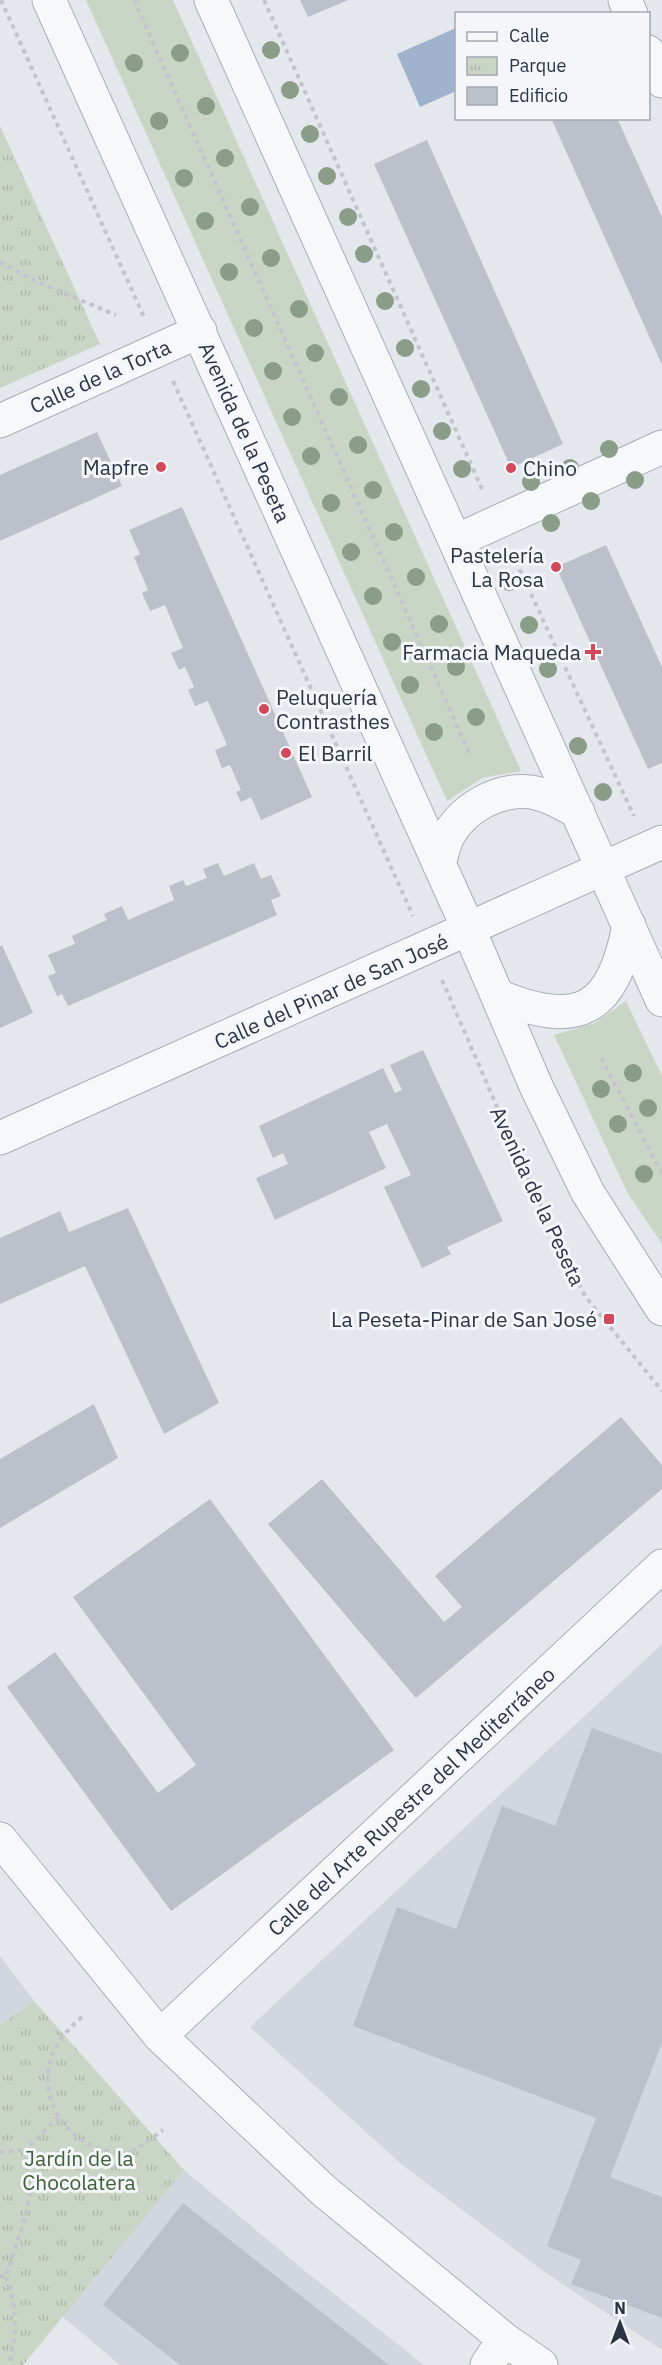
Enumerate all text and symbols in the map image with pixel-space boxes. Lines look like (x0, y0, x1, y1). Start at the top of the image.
legend (455, 12, 650, 120)
text: Calle (509, 24, 549, 47)
text: Parque (509, 54, 567, 77)
text: Edificio (509, 84, 568, 107)
street label: Calle de la Torta (25, 332, 175, 420)
street label: Avenida de la Peseta (193, 337, 297, 527)
place label: Mapfre (83, 453, 149, 481)
place label: Chino (523, 454, 577, 482)
marker: Mapfre (154, 460, 168, 474)
marker: Chino (504, 461, 518, 475)
place label: Pastelería La Rosa (450, 541, 544, 593)
marker: Pastelería La Rosa (549, 560, 563, 574)
place label: Farmacia Maqueda (402, 638, 581, 666)
marker: Farmacia Maqueda (586, 645, 600, 659)
place label: Peluquería Contrasthes (276, 683, 390, 735)
marker: Peluquería Contrasthes (257, 702, 271, 716)
place label: El Barril (298, 739, 373, 767)
marker: El Barril (279, 746, 293, 760)
street label: Calle del Pinar de San José (210, 927, 452, 1055)
street label: Avenida de la Peseta (484, 1102, 592, 1290)
place label: La Peseta-Pinar de San José (331, 1305, 597, 1333)
marker: La Peseta-Pinar de San José (602, 1312, 616, 1326)
street label: Calle del Arte Rupestre del Mediterráneo (261, 1660, 561, 1942)
park label: Jardín de la Chocolatera (22, 2144, 136, 2196)
north arrow (590, 2293, 650, 2353)
text: N (614, 2298, 626, 2318)

